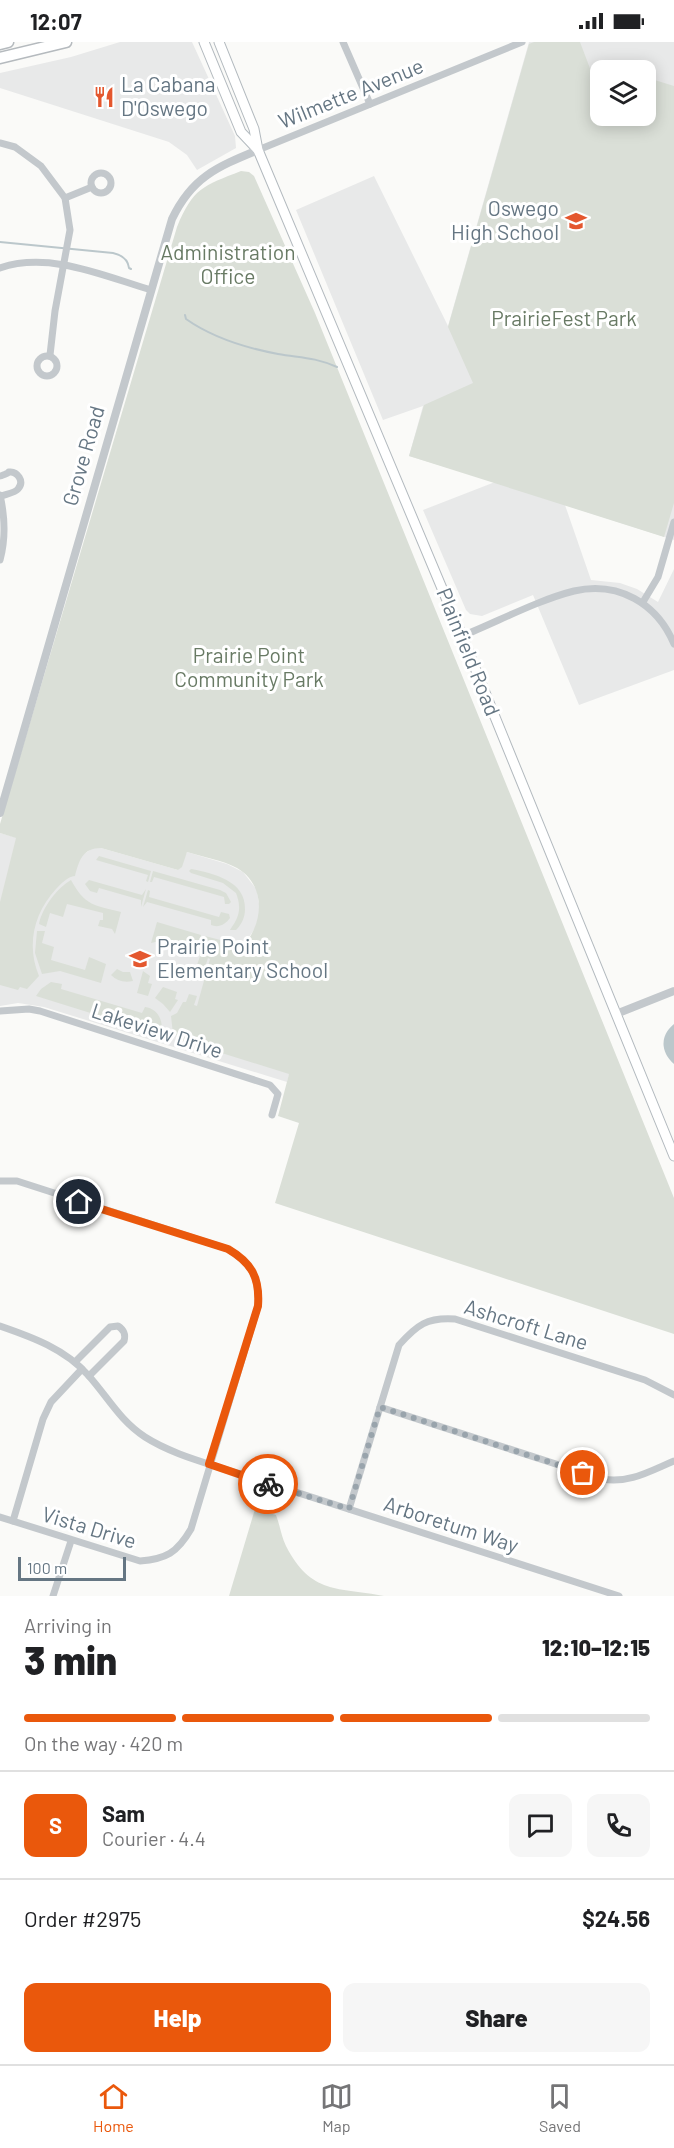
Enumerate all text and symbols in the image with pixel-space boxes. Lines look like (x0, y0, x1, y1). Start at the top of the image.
text: 12:07 (30, 8, 82, 34)
street label: Wilmette Avenue (274, 52, 427, 133)
map controls (590, 60, 656, 126)
button: layers (590, 60, 656, 126)
place label: La Cabana D'Oswego (121, 71, 215, 120)
restaurant icon: La Cabana D'Oswego (92, 85, 116, 109)
place label: Oswego High School (451, 195, 559, 244)
school or university icon: Oswego High School (564, 209, 588, 233)
park label: Administration Office (160, 239, 296, 288)
park label: PrairieFest Park (491, 305, 637, 330)
street label: Grove Road (56, 403, 109, 508)
street label: Plainfield Road (432, 584, 506, 719)
park label: Prairie Point Community Park (174, 642, 324, 691)
place label: Prairie Point Elementary School (157, 933, 328, 982)
school or university icon: Prairie Point Elementary School (128, 947, 152, 971)
street label: Lakeview Drive (89, 997, 226, 1062)
pin (53, 1176, 104, 1227)
icon: home (62, 1185, 95, 1218)
street label: Ashcroft Lane (462, 1293, 591, 1354)
pin (557, 1447, 608, 1498)
courier (238, 1454, 298, 1514)
icon: bag (566, 1456, 599, 1489)
icon: bike (252, 1468, 285, 1501)
street label: Arboretum Way (381, 1490, 522, 1557)
street label: Vista Drive (39, 1500, 140, 1553)
scale bar (18, 1554, 126, 1582)
text: 100 m (27, 1558, 67, 1577)
text: Arriving in (24, 1613, 112, 1637)
text: 12:10–12:15 (542, 1634, 650, 1660)
text: 3 min (24, 1636, 117, 1683)
text: On the way · 420 m (24, 1731, 183, 1755)
button: chat (509, 1794, 572, 1857)
button: phone (587, 1794, 650, 1857)
text: Sam (102, 1800, 145, 1826)
text: S (49, 1812, 62, 1838)
text: Courier · 4.4 (102, 1826, 206, 1850)
text: Order #2975 (24, 1905, 141, 1931)
text: $24.56 (582, 1905, 650, 1931)
button: Help (24, 1983, 331, 2052)
button: Share (343, 1983, 650, 2052)
tab: Home (93, 2080, 134, 2135)
tab: Map (320, 2080, 353, 2135)
tab: Saved (539, 2080, 581, 2135)

